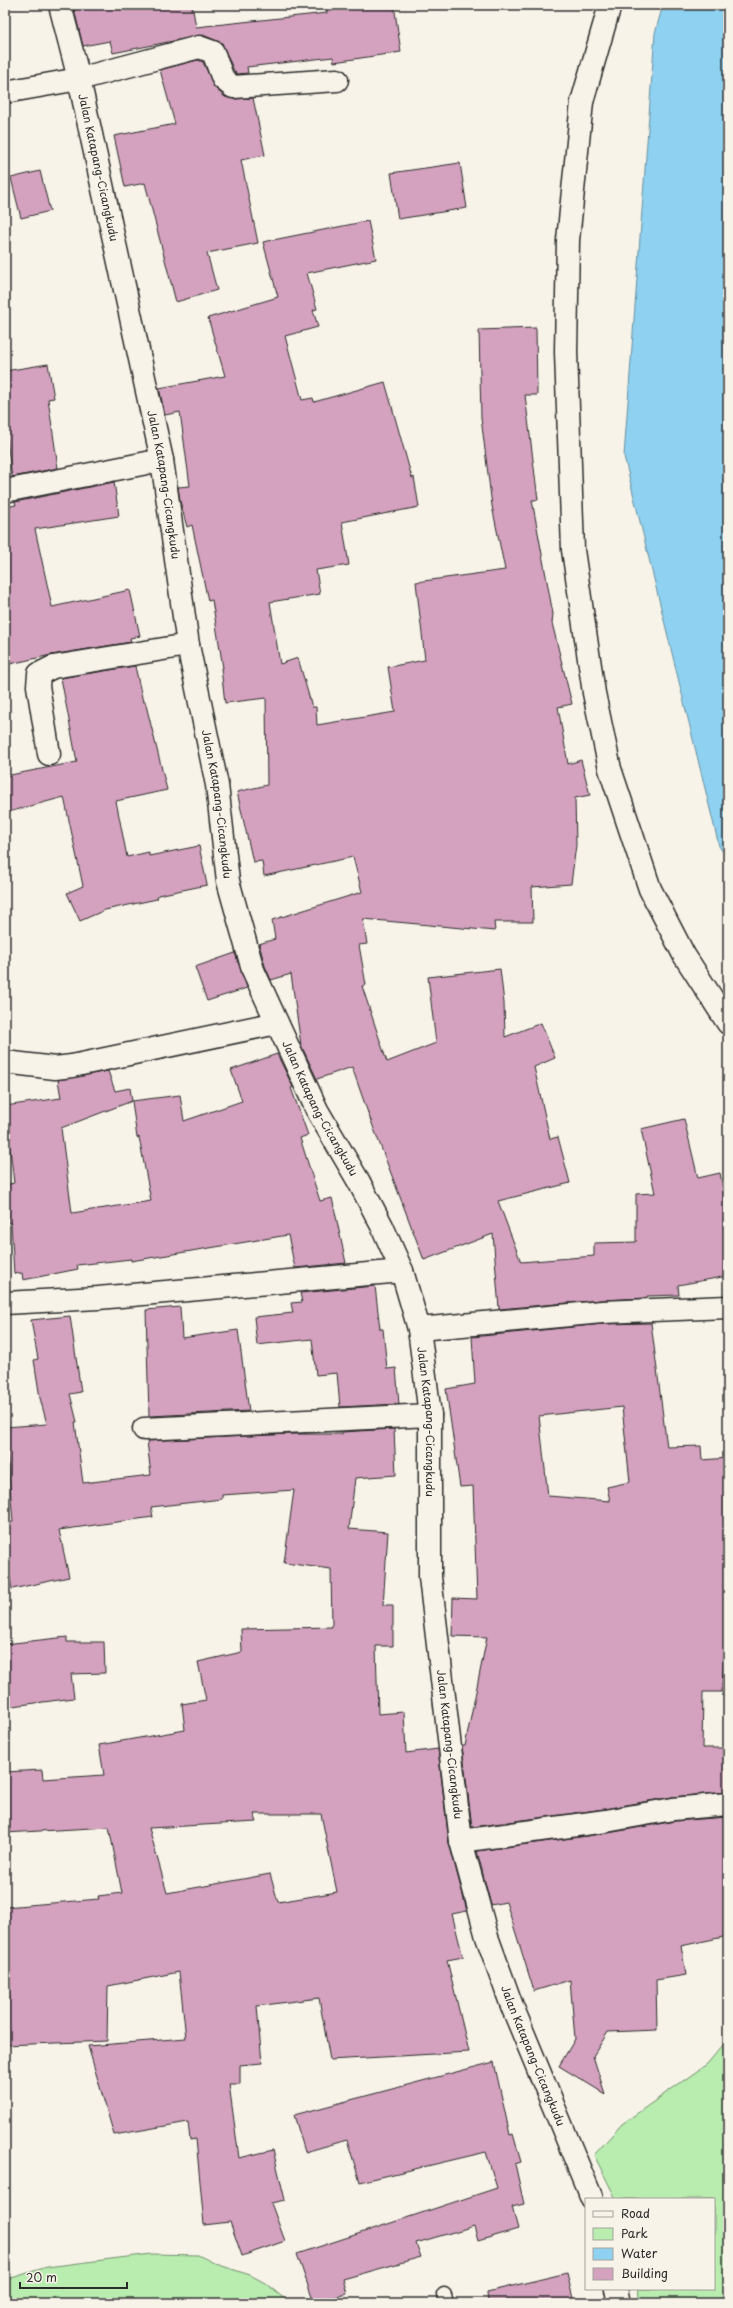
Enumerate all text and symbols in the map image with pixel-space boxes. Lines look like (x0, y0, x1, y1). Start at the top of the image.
street label: Jalan Katapang-Cicangkudu (74, 92, 123, 243)
street label: Jalan Katapang-Cicangkudu (143, 409, 185, 560)
street label: Jalan Katapang-Cicangkudu (198, 728, 237, 879)
street label: Jalan Katapang-Cicangkudu (278, 1038, 363, 1179)
street label: Jalan Katapang-Cicangkudu (413, 1346, 439, 1497)
street label: Jalan Katapang-Cicangkudu (433, 1668, 467, 1820)
street label: Jalan Katapang-Cicangkudu (497, 1983, 570, 2128)
legend (585, 2198, 715, 2290)
text: Road (621, 2204, 650, 2222)
text: Park (621, 2224, 648, 2242)
text: Water (621, 2244, 658, 2262)
scale bar (20, 2264, 127, 2290)
text: Building (621, 2264, 668, 2282)
text: 20 m (26, 2268, 57, 2286)

